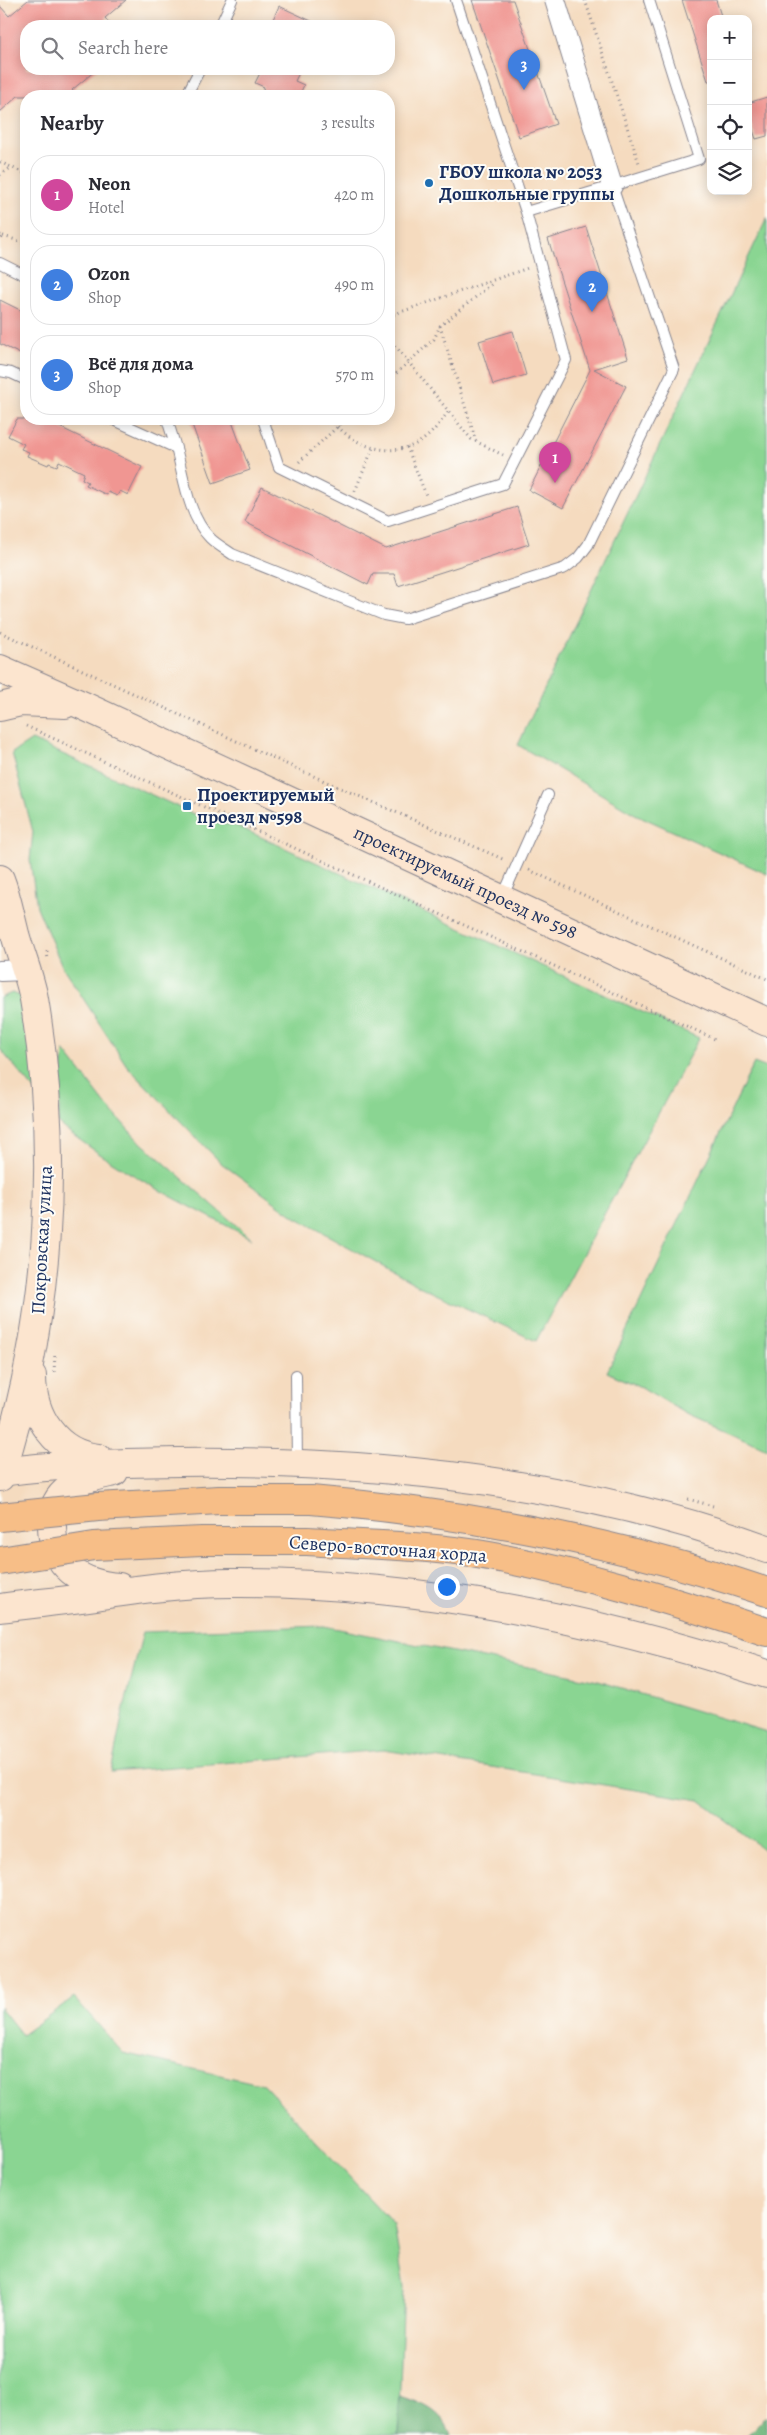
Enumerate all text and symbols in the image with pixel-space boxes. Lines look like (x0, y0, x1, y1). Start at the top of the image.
map controls (707, 15, 752, 195)
button: + (707, 15, 752, 60)
search box (20, 20, 395, 75)
icon: search (38, 34, 66, 62)
text: Search here (78, 35, 168, 61)
pin: 3 (508, 49, 540, 90)
button: − (707, 60, 752, 105)
button: locate (707, 105, 752, 150)
text: Nearby (40, 109, 103, 137)
text: 3 results (321, 112, 375, 134)
button: layers (707, 150, 752, 195)
place label: ГБОУ школа № 2053 Дошкольные группы (439, 159, 615, 207)
text: Neon (88, 171, 131, 197)
marker: ГБОУ школа № 2053 Дошкольные группы (423, 177, 435, 189)
text: 1 (54, 184, 60, 206)
text: 420 m (334, 184, 374, 206)
text: Hotel (88, 197, 124, 219)
text: Ozon (88, 261, 130, 287)
pin: 2 (576, 271, 608, 312)
text: 2 (53, 274, 61, 296)
text: 490 m (334, 274, 374, 296)
text: Shop (88, 287, 121, 309)
text: Всё для дома (88, 351, 194, 377)
text: 3 (54, 364, 60, 386)
text: 570 m (335, 364, 374, 386)
text: Shop (88, 377, 121, 399)
pin: 1 (539, 442, 571, 483)
place label: Проектируемый проезд №598 (197, 782, 334, 830)
marker: Проектируемый проезд №598 (181, 800, 193, 812)
street label: проектируемый проезд № 598 (349, 819, 581, 945)
street label: Покровская улица (25, 1165, 59, 1315)
street label: Северо-восточная хорда (288, 1529, 488, 1569)
your location (434, 1574, 460, 1600)

